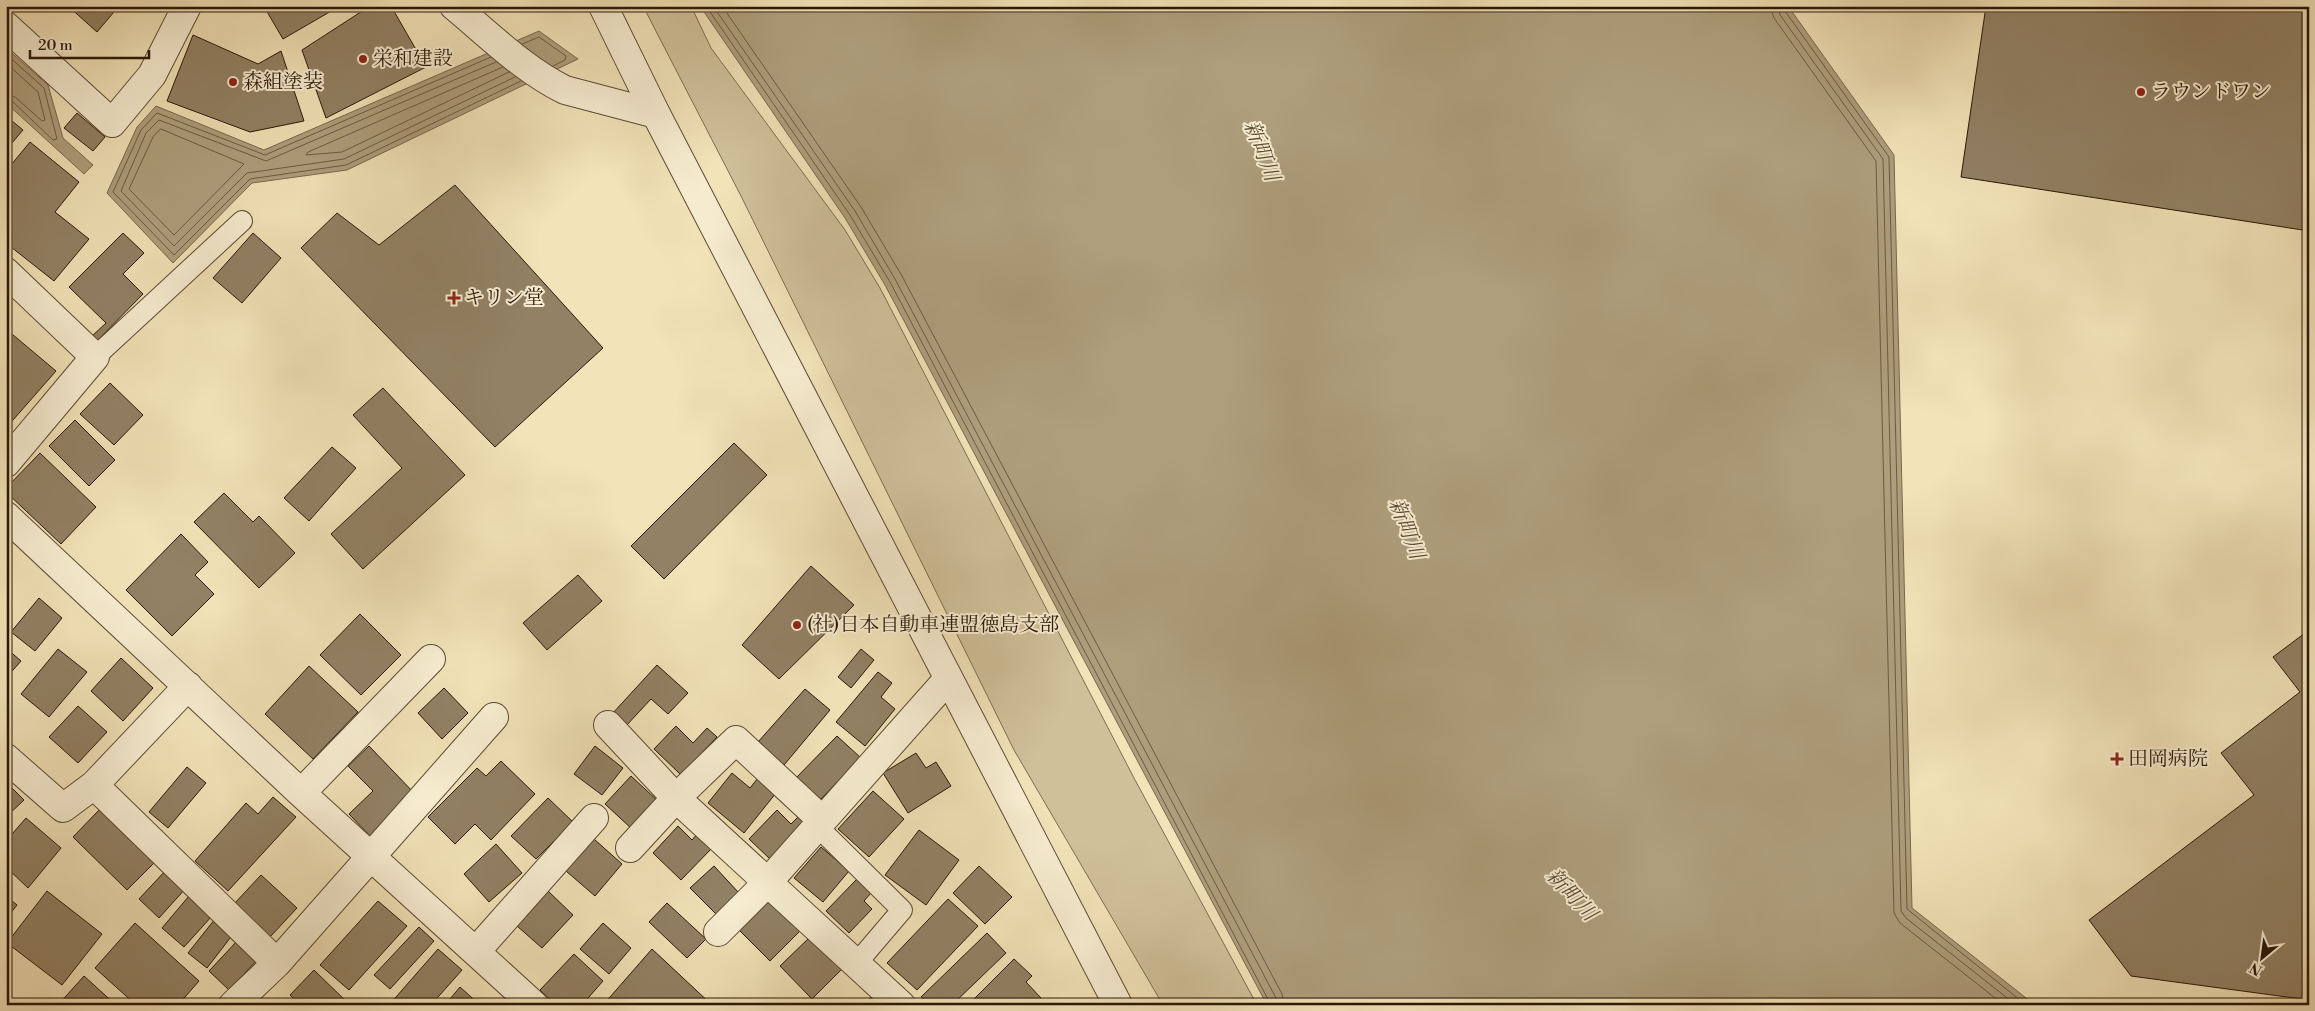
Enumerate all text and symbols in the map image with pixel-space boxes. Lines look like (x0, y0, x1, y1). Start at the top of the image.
scale bar (30, 28, 149, 60)
text: 20 m (38, 36, 73, 55)
place label: 栄和建設 (373, 47, 453, 72)
marker: 栄和建設 (357, 53, 369, 65)
place label: 森組塗装 (243, 70, 323, 95)
marker: 森組塗装 (227, 76, 239, 88)
place label: ラウンドワン (2151, 80, 2271, 105)
marker: ラウンドワン (2135, 86, 2147, 98)
water label: 新町川 (1238, 117, 1285, 187)
place label: キリン堂 (464, 286, 544, 311)
marker: キリン堂 (448, 292, 460, 304)
water label: 新町川 (1383, 495, 1430, 565)
place label: (社)日本自動車連盟徳島支部 (807, 613, 1059, 638)
marker: (社)日本自動車連盟徳島支部 (791, 619, 803, 631)
place label: 田岡病院 (2128, 747, 2208, 772)
marker: 田岡病院 (2110, 752, 2124, 766)
water label: 新町川 (1540, 863, 1603, 928)
north arrow (2238, 934, 2288, 984)
text: N (2247, 958, 2265, 979)

